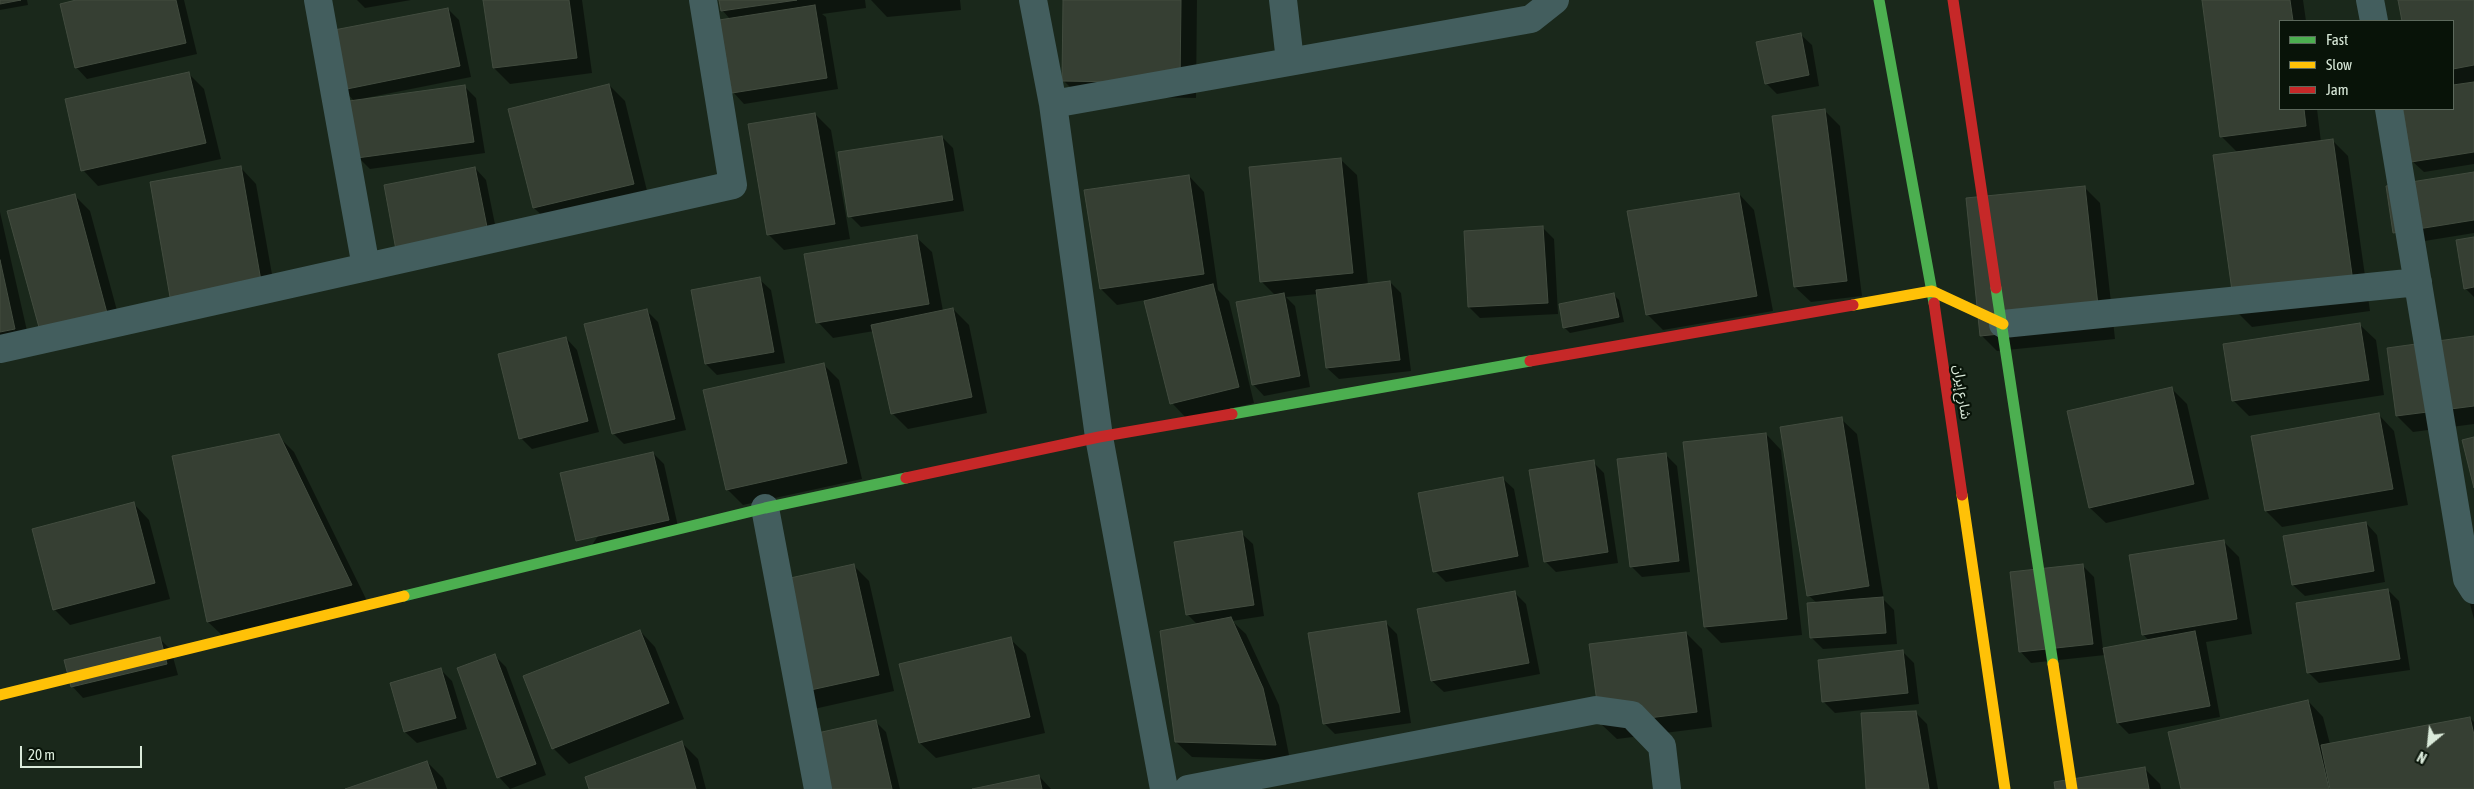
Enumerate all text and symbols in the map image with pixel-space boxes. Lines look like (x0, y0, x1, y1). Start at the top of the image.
legend (2279, 20, 2454, 110)
text: Fast (2326, 31, 2348, 48)
text: Slow (2326, 56, 2352, 73)
text: Jam (2326, 81, 2349, 98)
street label: شارع إيران (1950, 364, 1974, 420)
north arrow (2404, 719, 2454, 769)
scale bar (22, 736, 145, 768)
text: 20 m (28, 746, 55, 763)
text: N (2415, 748, 2429, 766)

